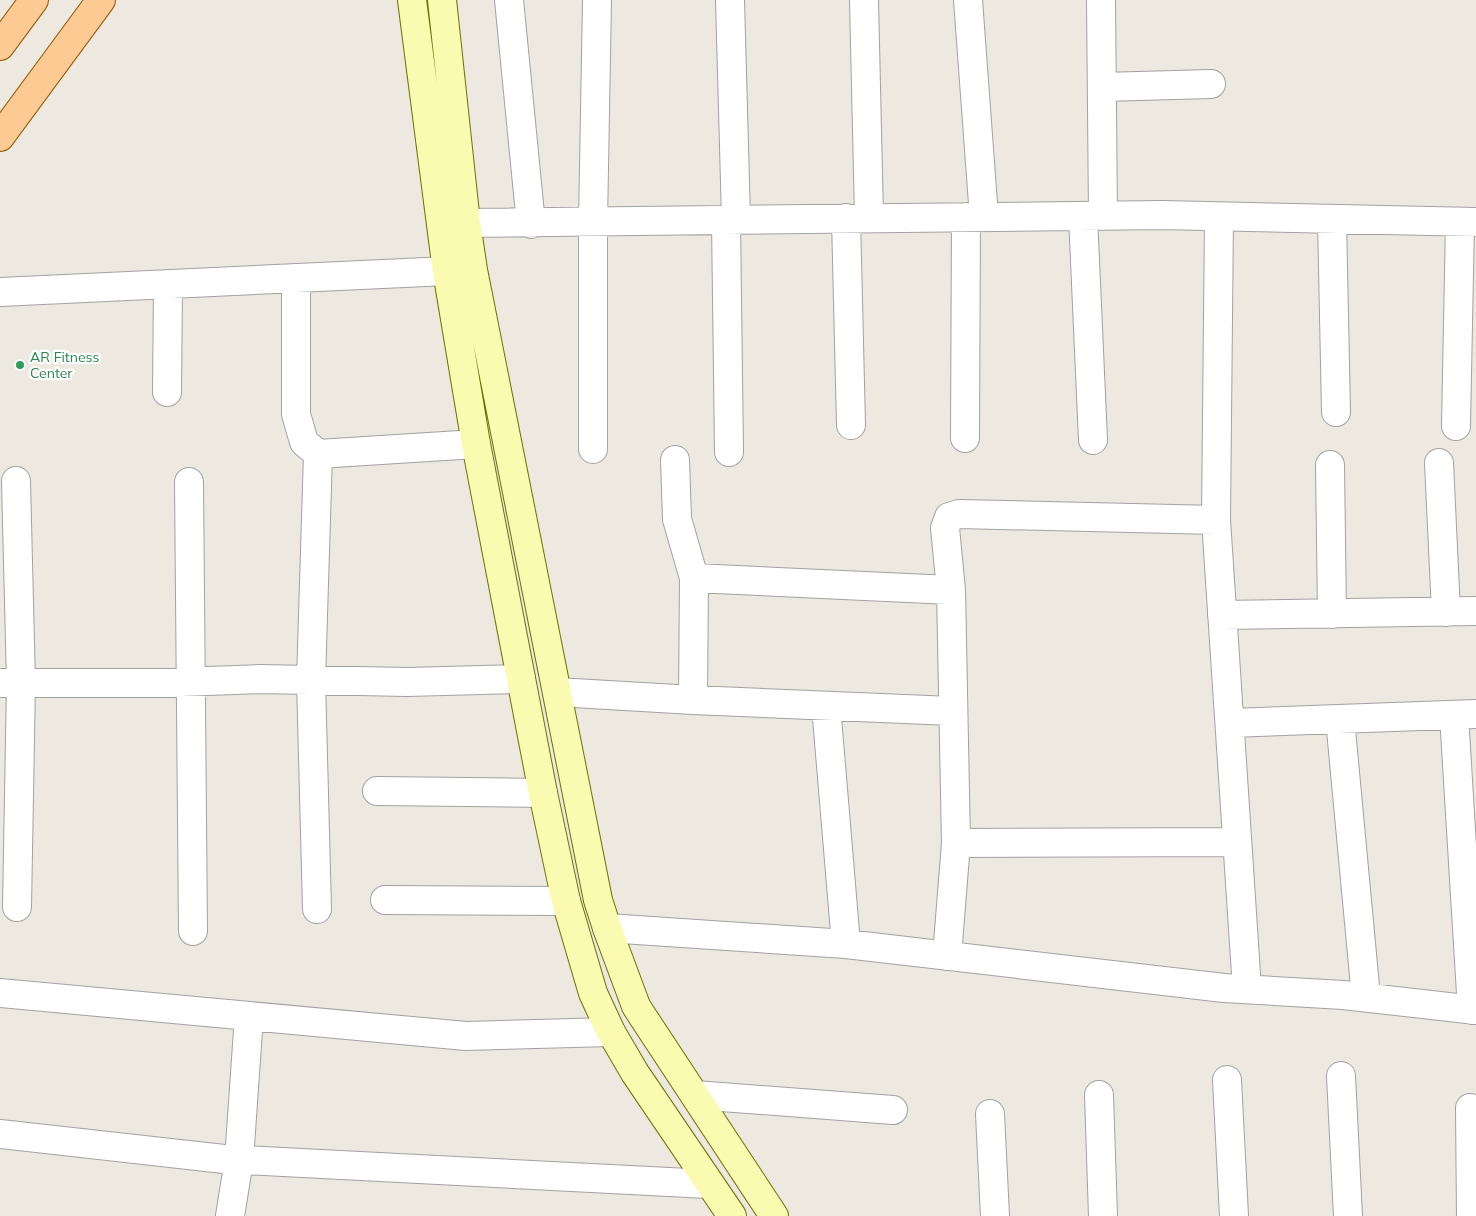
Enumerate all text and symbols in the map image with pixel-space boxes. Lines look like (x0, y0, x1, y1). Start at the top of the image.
place label: AR Fitness Center (30, 348, 99, 382)
marker: AR Fitness Center (14, 359, 26, 371)

